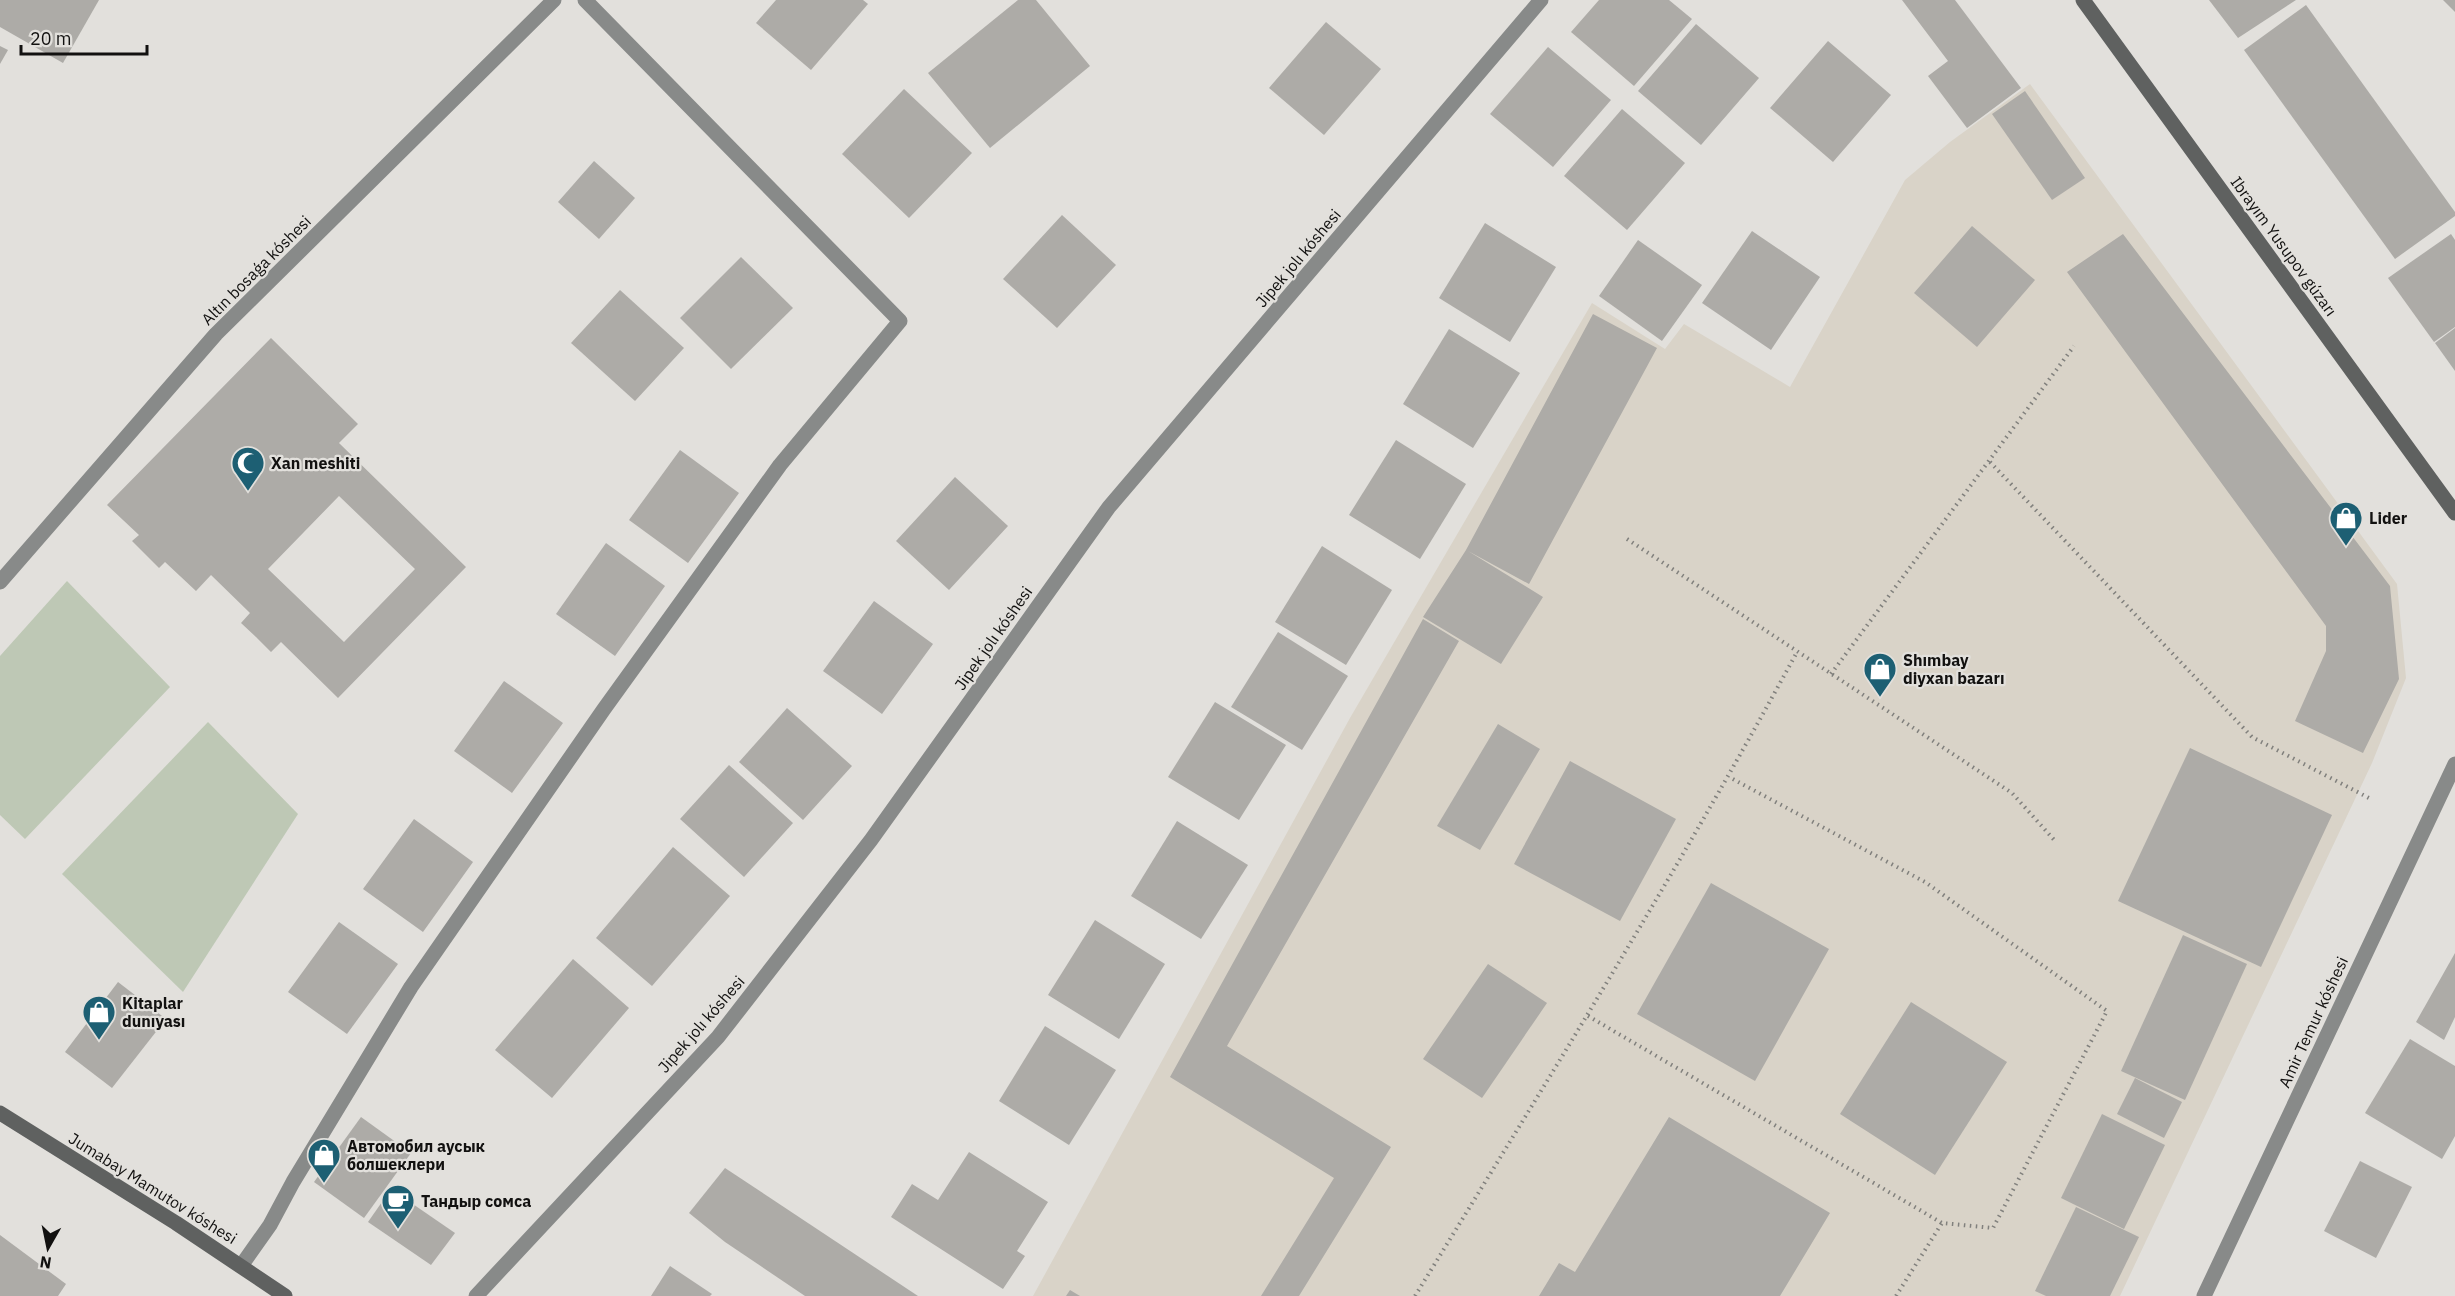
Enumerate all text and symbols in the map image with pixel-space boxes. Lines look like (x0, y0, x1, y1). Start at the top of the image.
scale bar (21, 18, 147, 56)
text: 20 m (30, 27, 72, 50)
street label: Ibrayım Yusupov gúzarı (2227, 172, 2341, 320)
street label: Jipek jolı kóshesi (1251, 205, 1345, 311)
street label: Altın bosaǵa kóshesi (197, 211, 315, 329)
mosque icon: Xan meshiti (230, 445, 266, 492)
place label: Xan meshiti (271, 453, 360, 473)
shop icon: Lider (2328, 500, 2364, 547)
place label: Lider (2369, 508, 2408, 528)
street label: Jipek jolı kóshesi (950, 582, 1036, 694)
place label: Shımbay diyxan bazarı (1903, 650, 2005, 688)
shop icon: Shımbay diyxan bazarı (1862, 651, 1898, 698)
street label: Amir Temur kóshesi (2274, 953, 2352, 1091)
street label: Jipek jolı kóshesi (653, 971, 749, 1077)
place label: Kitaplar dunıyası (122, 993, 185, 1031)
shop icon: Kitaplar dunıyası (81, 994, 117, 1041)
street label: Jumabay Mamutov kóshesi (65, 1128, 241, 1248)
place label: Автомобил аусык болшеклери (347, 1136, 485, 1174)
shop icon: Автомобил аусык болшеклери (306, 1137, 342, 1184)
cafe icon: Тандыр сомса (380, 1183, 416, 1230)
place label: Тандыр сомса (421, 1191, 531, 1211)
north arrow (18, 1218, 78, 1278)
text: N (38, 1252, 53, 1274)

